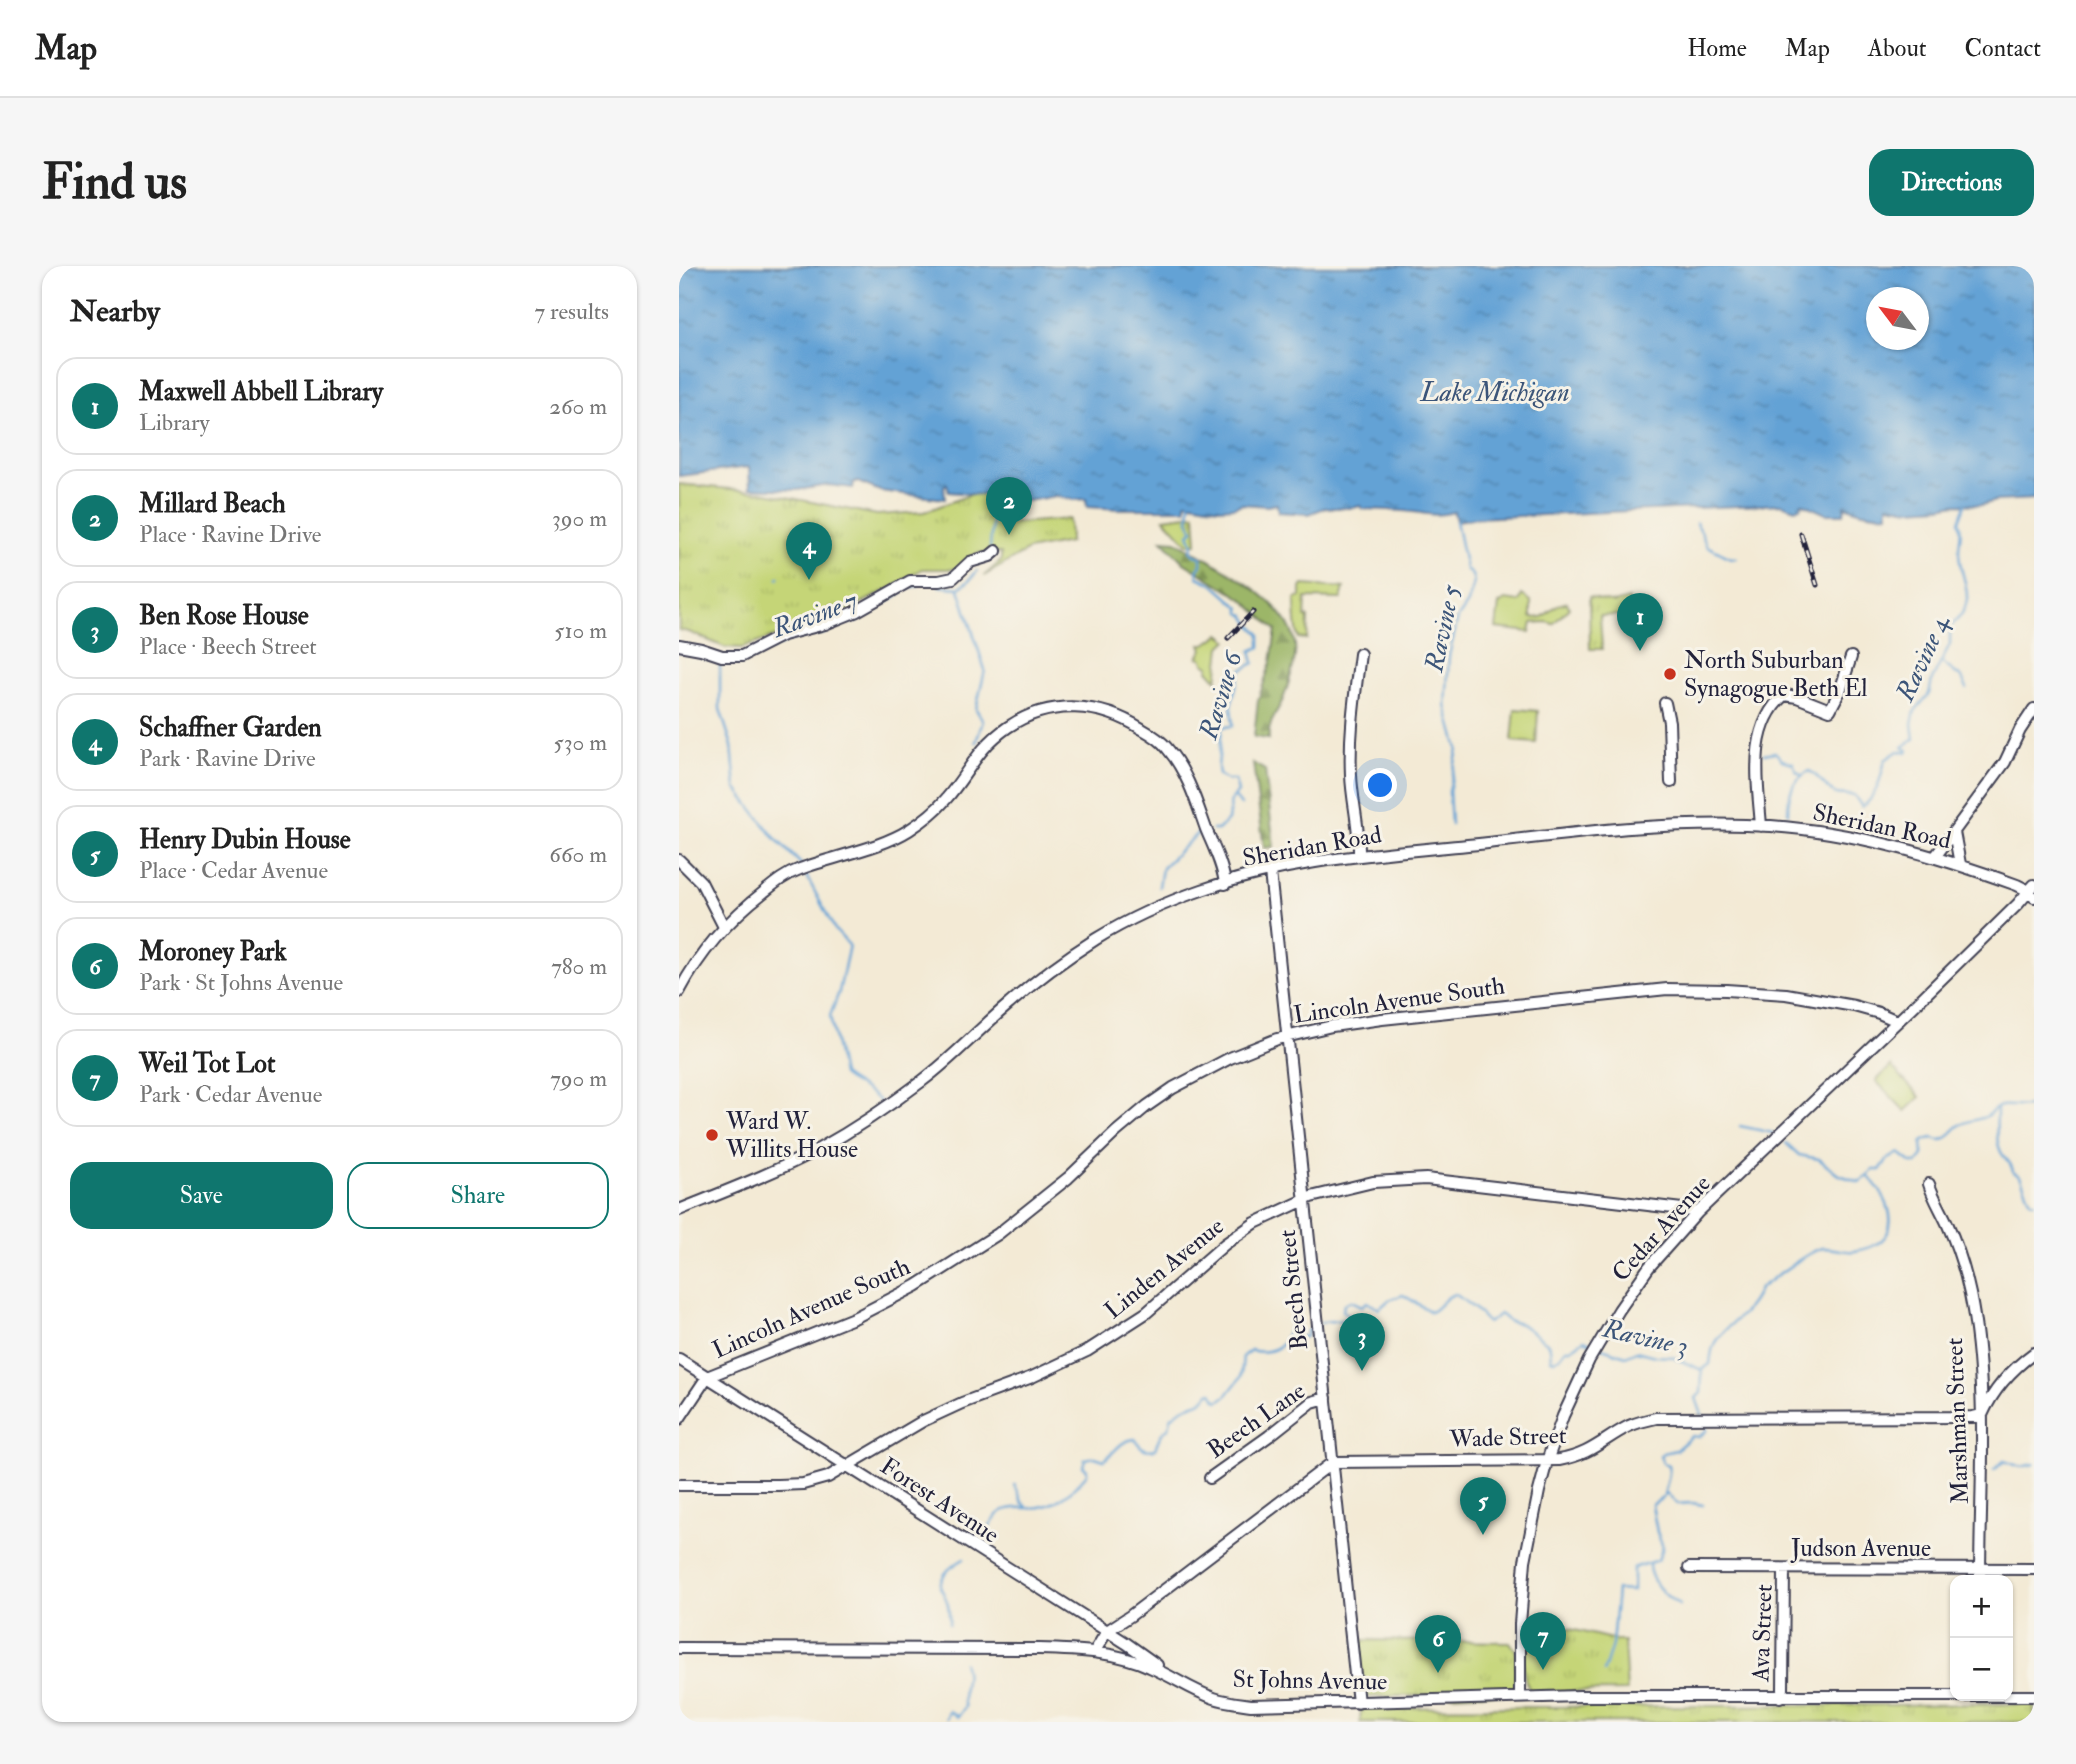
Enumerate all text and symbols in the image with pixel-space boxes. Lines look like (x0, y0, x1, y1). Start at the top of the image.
text: Map (35, 28, 97, 69)
text: Home (1687, 33, 1747, 64)
text: Map (1785, 33, 1830, 64)
text: About (1868, 33, 1927, 64)
text: Contact (1965, 33, 2041, 64)
button: Directions (1869, 149, 2034, 216)
text: Find us (42, 152, 187, 213)
north arrow (1866, 287, 1929, 350)
text: Nearby (70, 293, 160, 330)
text: 7 results (535, 297, 609, 326)
text: Maxwell Abbell Library (139, 376, 383, 408)
water label: Lake Michigan (1420, 377, 1569, 409)
text: 1 (91, 392, 99, 421)
text: 260 m (549, 392, 607, 421)
text: Library (139, 408, 210, 437)
pin: 2 (986, 477, 1032, 535)
text: Millard Beach (139, 488, 286, 520)
text: 2 (89, 504, 101, 533)
text: 390 m (552, 504, 607, 533)
text: Place · Ravine Drive (139, 520, 321, 549)
pin: 4 (786, 522, 832, 580)
water label: Ravine 5 (1418, 582, 1468, 676)
water label: Ravine 7 (767, 585, 863, 645)
pin: 1 (1617, 593, 1663, 651)
text: Ben Rose House (139, 600, 309, 632)
water label: Ravine 4 (1889, 610, 1957, 707)
text: 3 (91, 616, 99, 645)
text: 510 m (554, 616, 607, 645)
text: Place · Beech Street (139, 632, 317, 661)
place label: North Suburban Synagogue Beth El (1684, 645, 1867, 704)
water label: Ravine 6 (1192, 646, 1250, 744)
marker: North Suburban Synagogue Beth El (1662, 666, 1678, 682)
text: Schaffner Garden (139, 712, 322, 744)
text: 4 (89, 728, 101, 757)
text: 530 m (554, 728, 607, 757)
text: Park · Ravine Drive (139, 744, 316, 773)
your location (1363, 768, 1397, 802)
street label: Sheridan Road (1810, 797, 1954, 856)
street label: Sheridan Road (1240, 819, 1384, 874)
text: Henry Dubin House (139, 824, 351, 856)
text: 5 (90, 840, 100, 869)
text: 660 m (549, 840, 607, 869)
text: Place · Cedar Avenue (139, 856, 328, 885)
text: Moroney Park (139, 936, 287, 968)
text: 6 (89, 952, 101, 981)
text: 780 m (551, 952, 607, 981)
text: Park · St Johns Avenue (139, 968, 343, 997)
street label: Lincoln Avenue South (1292, 970, 1507, 1031)
text: Weil Tot Lot (139, 1048, 275, 1080)
text: 7 (90, 1064, 100, 1093)
text: 790 m (550, 1064, 607, 1093)
text: Park · Cedar Avenue (139, 1080, 322, 1109)
place label: Ward W. Willits House (725, 1106, 858, 1165)
marker: Ward W. Willits House (704, 1127, 720, 1143)
button: Save (70, 1162, 333, 1229)
button: Share (347, 1162, 609, 1229)
street label: Cedar Avenue (1605, 1169, 1717, 1288)
street label: Linden Avenue (1098, 1211, 1230, 1326)
street label: Beech Street (1272, 1228, 1315, 1352)
street label: Lincoln Avenue South (708, 1251, 915, 1366)
water label: Ravine 3 (1599, 1312, 1692, 1363)
pin: 3 (1339, 1313, 1385, 1371)
street label: Marshman Street (1939, 1337, 1976, 1505)
street label: Beech Lane (1201, 1375, 1311, 1465)
street label: Wade Street (1448, 1420, 1567, 1455)
street label: Forest Avenue (874, 1451, 1005, 1550)
pin: 5 (1460, 1477, 1506, 1535)
street label: Judson Avenue (1790, 1533, 1931, 1564)
map controls (1950, 1575, 2013, 1701)
button: + (1950, 1575, 2013, 1638)
street label: Ava Street (1745, 1583, 1780, 1683)
pin: 7 (1520, 1612, 1566, 1670)
pin: 6 (1415, 1615, 1461, 1673)
button: − (1950, 1638, 2013, 1701)
street label: St Johns Avenue (1232, 1664, 1388, 1697)

